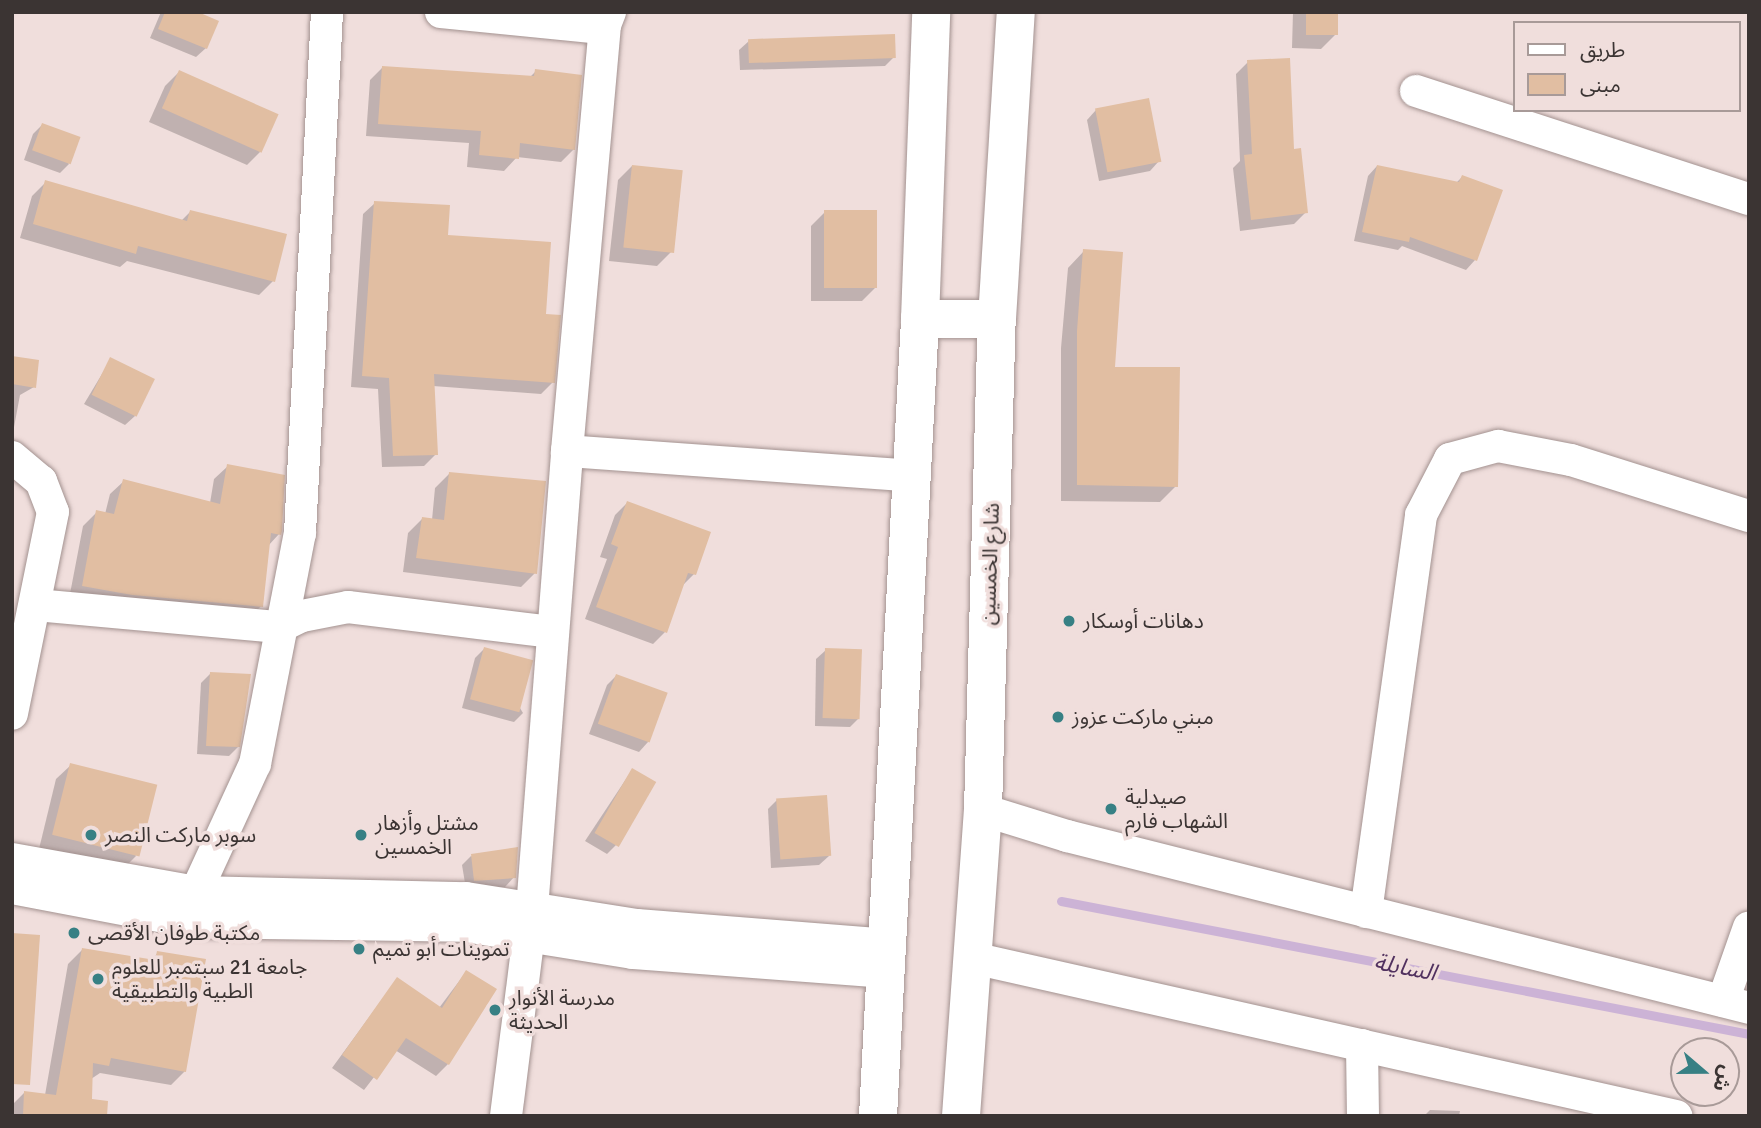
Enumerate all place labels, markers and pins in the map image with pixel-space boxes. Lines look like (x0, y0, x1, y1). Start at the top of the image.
place label: دهانات أوسكار (1083, 608, 1204, 634)
marker: دهانات أوسكار (1061, 613, 1077, 629)
place label: مبني ماركت عزوز (1072, 704, 1214, 730)
marker: مبني ماركت عزوز (1050, 709, 1066, 725)
place label: صيدلية الشهاب فارم (1125, 784, 1228, 834)
marker: صيدلية الشهاب فارم (1103, 801, 1119, 817)
place label: مشتل وأزهار الخمسين (375, 810, 479, 860)
place label: سوبر ماركت النصر (105, 822, 256, 848)
marker: سوبر ماركت النصر (83, 827, 99, 843)
marker: مشتل وأزهار الخمسين (353, 827, 369, 843)
place label: مكتبة طوفان الأقصى (88, 920, 260, 946)
marker: مكتبة طوفان الأقصى (66, 925, 82, 941)
place label: تموينات أبو تميم (373, 936, 510, 962)
marker: تموينات أبو تميم (351, 941, 367, 957)
place label: جامعة 21 سبتمبر للعلوم الطبية والتطبيقية (112, 954, 307, 1004)
marker: جامعة 21 سبتمبر للعلوم الطبية والتطبيقية (90, 971, 106, 987)
place label: مدرسة الأنوار الحديثة (509, 985, 615, 1035)
marker: مدرسة الأنوار الحديثة (487, 1002, 503, 1018)

